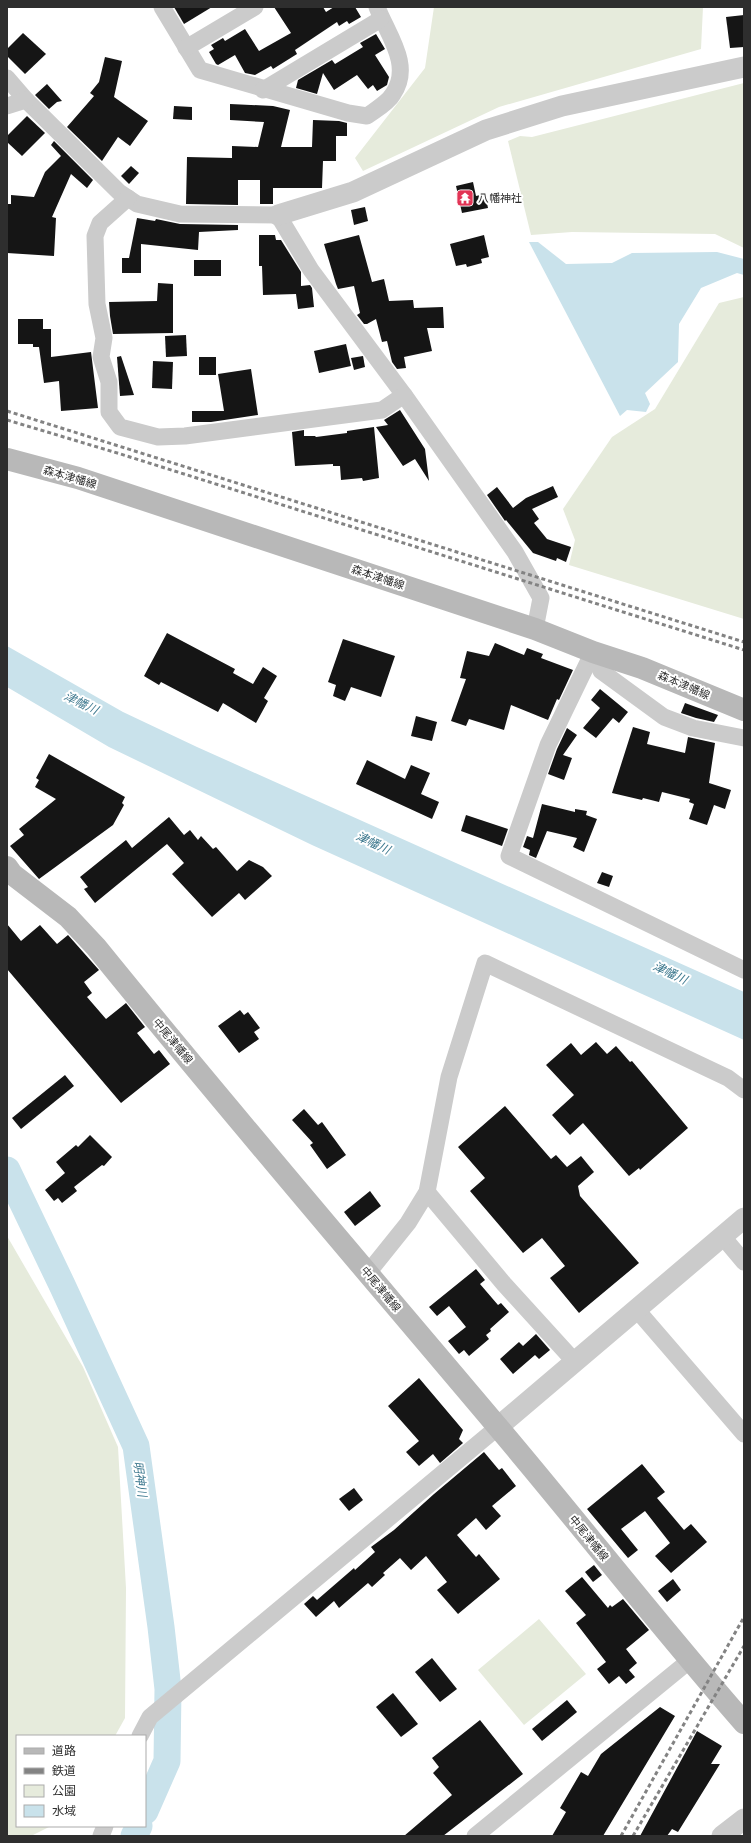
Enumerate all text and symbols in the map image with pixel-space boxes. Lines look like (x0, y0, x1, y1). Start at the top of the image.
temple icon: 八幡神社 (455, 188, 475, 208)
place label: 八幡神社 (478, 192, 522, 205)
street label: 森本津幡線 (42, 464, 98, 491)
street label: 森本津幡線 (350, 563, 406, 592)
street label: 森本津幡線 (656, 669, 712, 702)
water label: 津幡川 (61, 689, 102, 719)
water label: 津幡川 (353, 829, 394, 859)
water label: 津幡川 (650, 959, 691, 989)
street label: 中尾津幡線 (150, 1016, 195, 1067)
street label: 中尾津幡線 (358, 1264, 403, 1315)
water label: 明神川 (130, 1460, 150, 1500)
street label: 中尾津幡線 (566, 1513, 611, 1564)
legend (16, 1735, 146, 1827)
text: 道路 (52, 1744, 76, 1759)
text: 鉄道 (52, 1764, 76, 1779)
text: 公園 (52, 1784, 76, 1799)
text: 水域 (52, 1804, 76, 1819)

